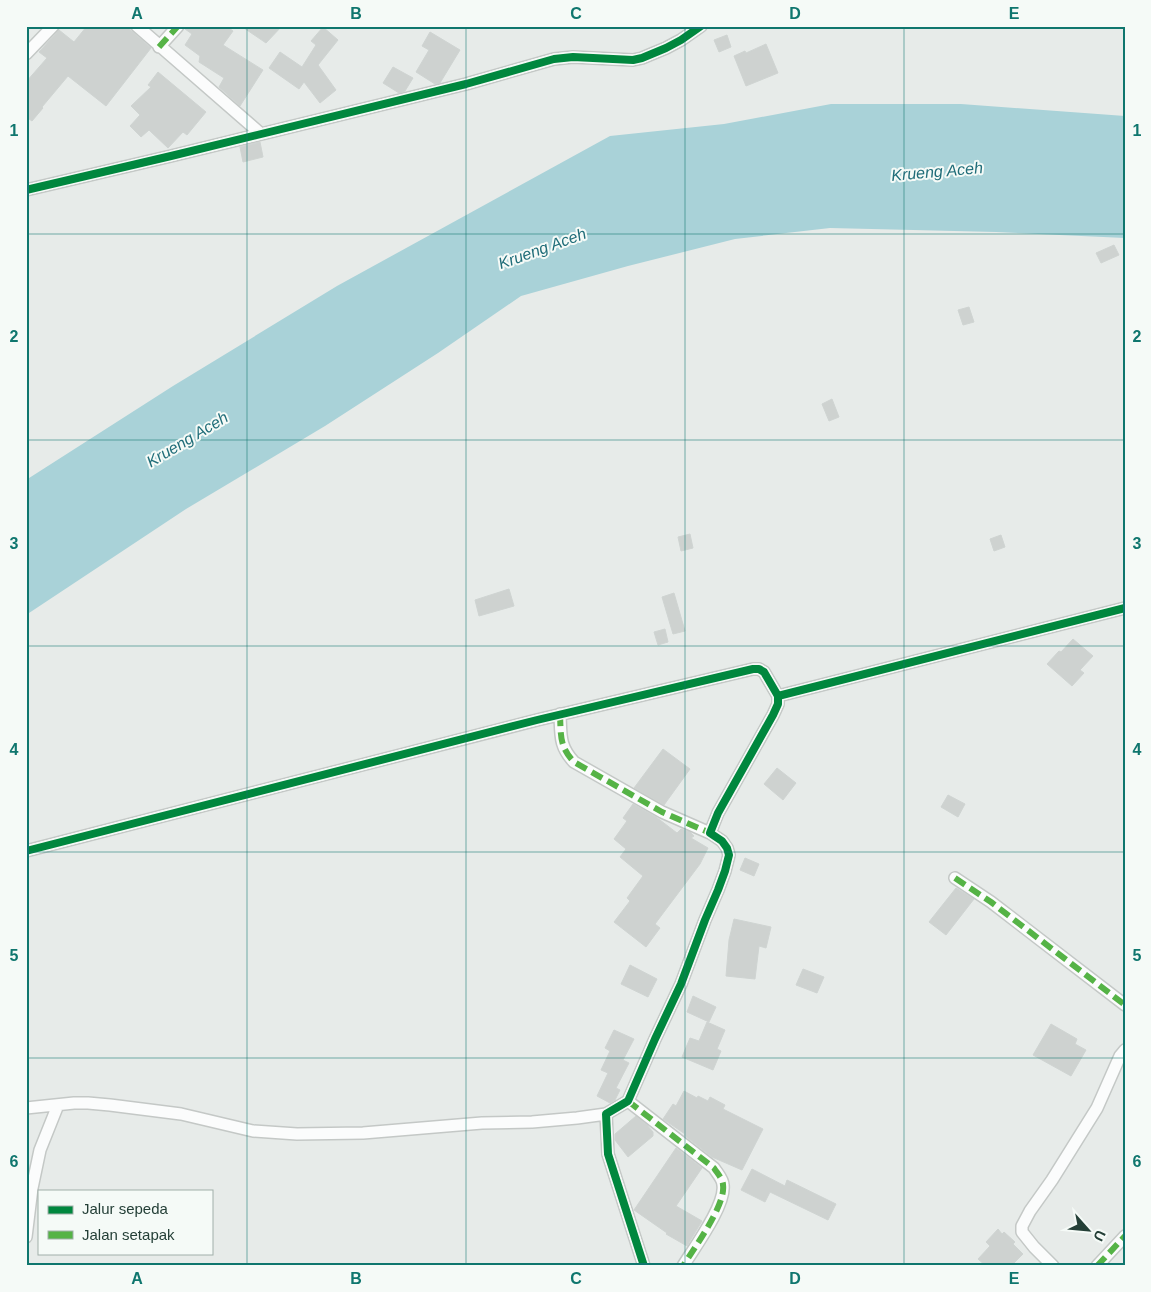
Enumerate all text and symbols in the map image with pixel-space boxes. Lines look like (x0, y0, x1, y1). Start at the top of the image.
text: A (131, 5, 143, 22)
text: B (350, 5, 362, 22)
text: C (570, 5, 582, 22)
text: D (789, 5, 801, 22)
text: E (1009, 5, 1020, 22)
text: 1 (10, 122, 19, 139)
text: 1 (1133, 122, 1142, 139)
water label: Krueng Aceh (891, 159, 984, 184)
water label: Krueng Aceh (496, 225, 588, 272)
text: 2 (10, 328, 19, 345)
text: 2 (1133, 328, 1142, 345)
water label: Krueng Aceh (143, 408, 231, 470)
text: 3 (10, 535, 19, 552)
text: 3 (1133, 535, 1142, 552)
text: 4 (10, 741, 19, 758)
text: 4 (1133, 741, 1142, 758)
text: 5 (10, 947, 19, 964)
text: 5 (1133, 947, 1142, 964)
text: 6 (10, 1153, 19, 1170)
text: 6 (1133, 1153, 1142, 1170)
legend (38, 1190, 212, 1254)
text: Jalur sepeda (82, 1200, 169, 1217)
north arrow (1064, 1204, 1114, 1254)
text: Jalan setapak (82, 1226, 175, 1243)
text: U (1090, 1228, 1109, 1244)
text: A (131, 1270, 143, 1287)
text: B (350, 1270, 362, 1287)
text: C (570, 1270, 582, 1287)
text: D (789, 1270, 801, 1287)
text: E (1009, 1270, 1020, 1287)

